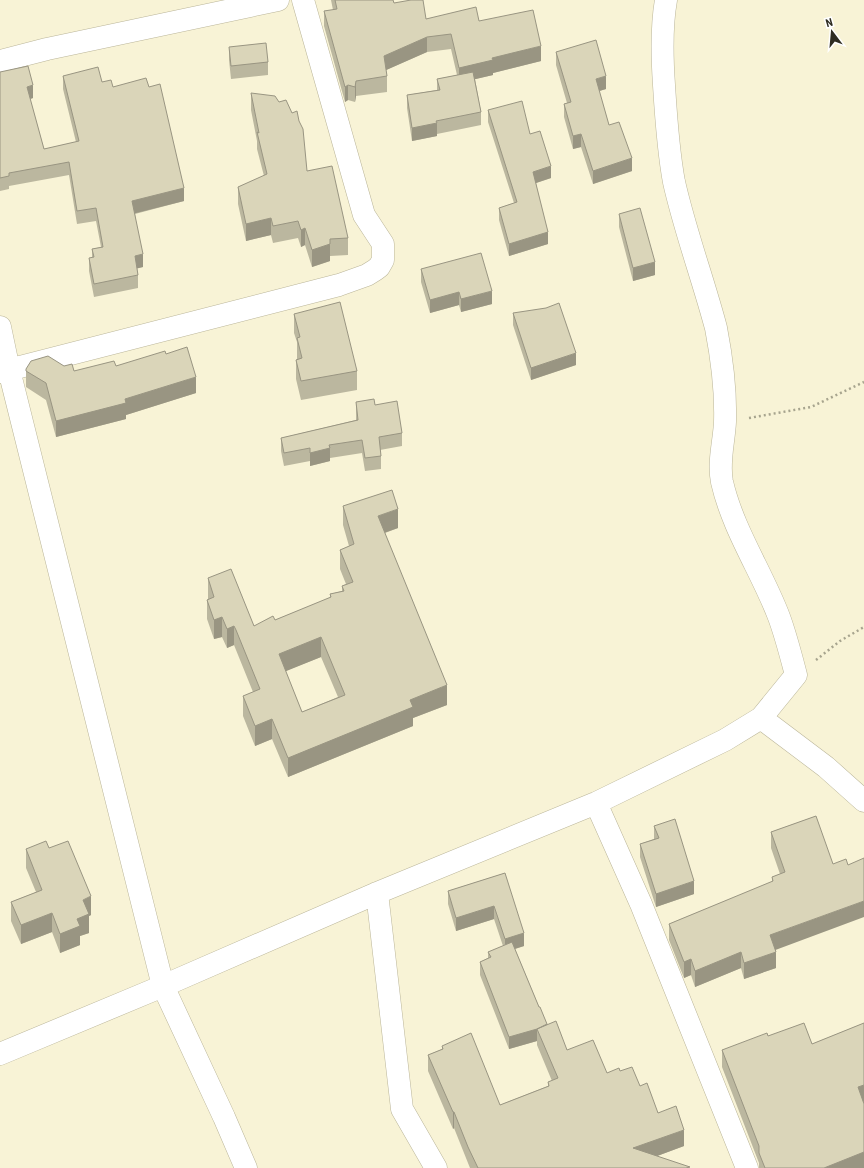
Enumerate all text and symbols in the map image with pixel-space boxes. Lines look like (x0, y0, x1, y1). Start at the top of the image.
north arrow (812, 12, 852, 52)
text: N (824, 16, 835, 30)

